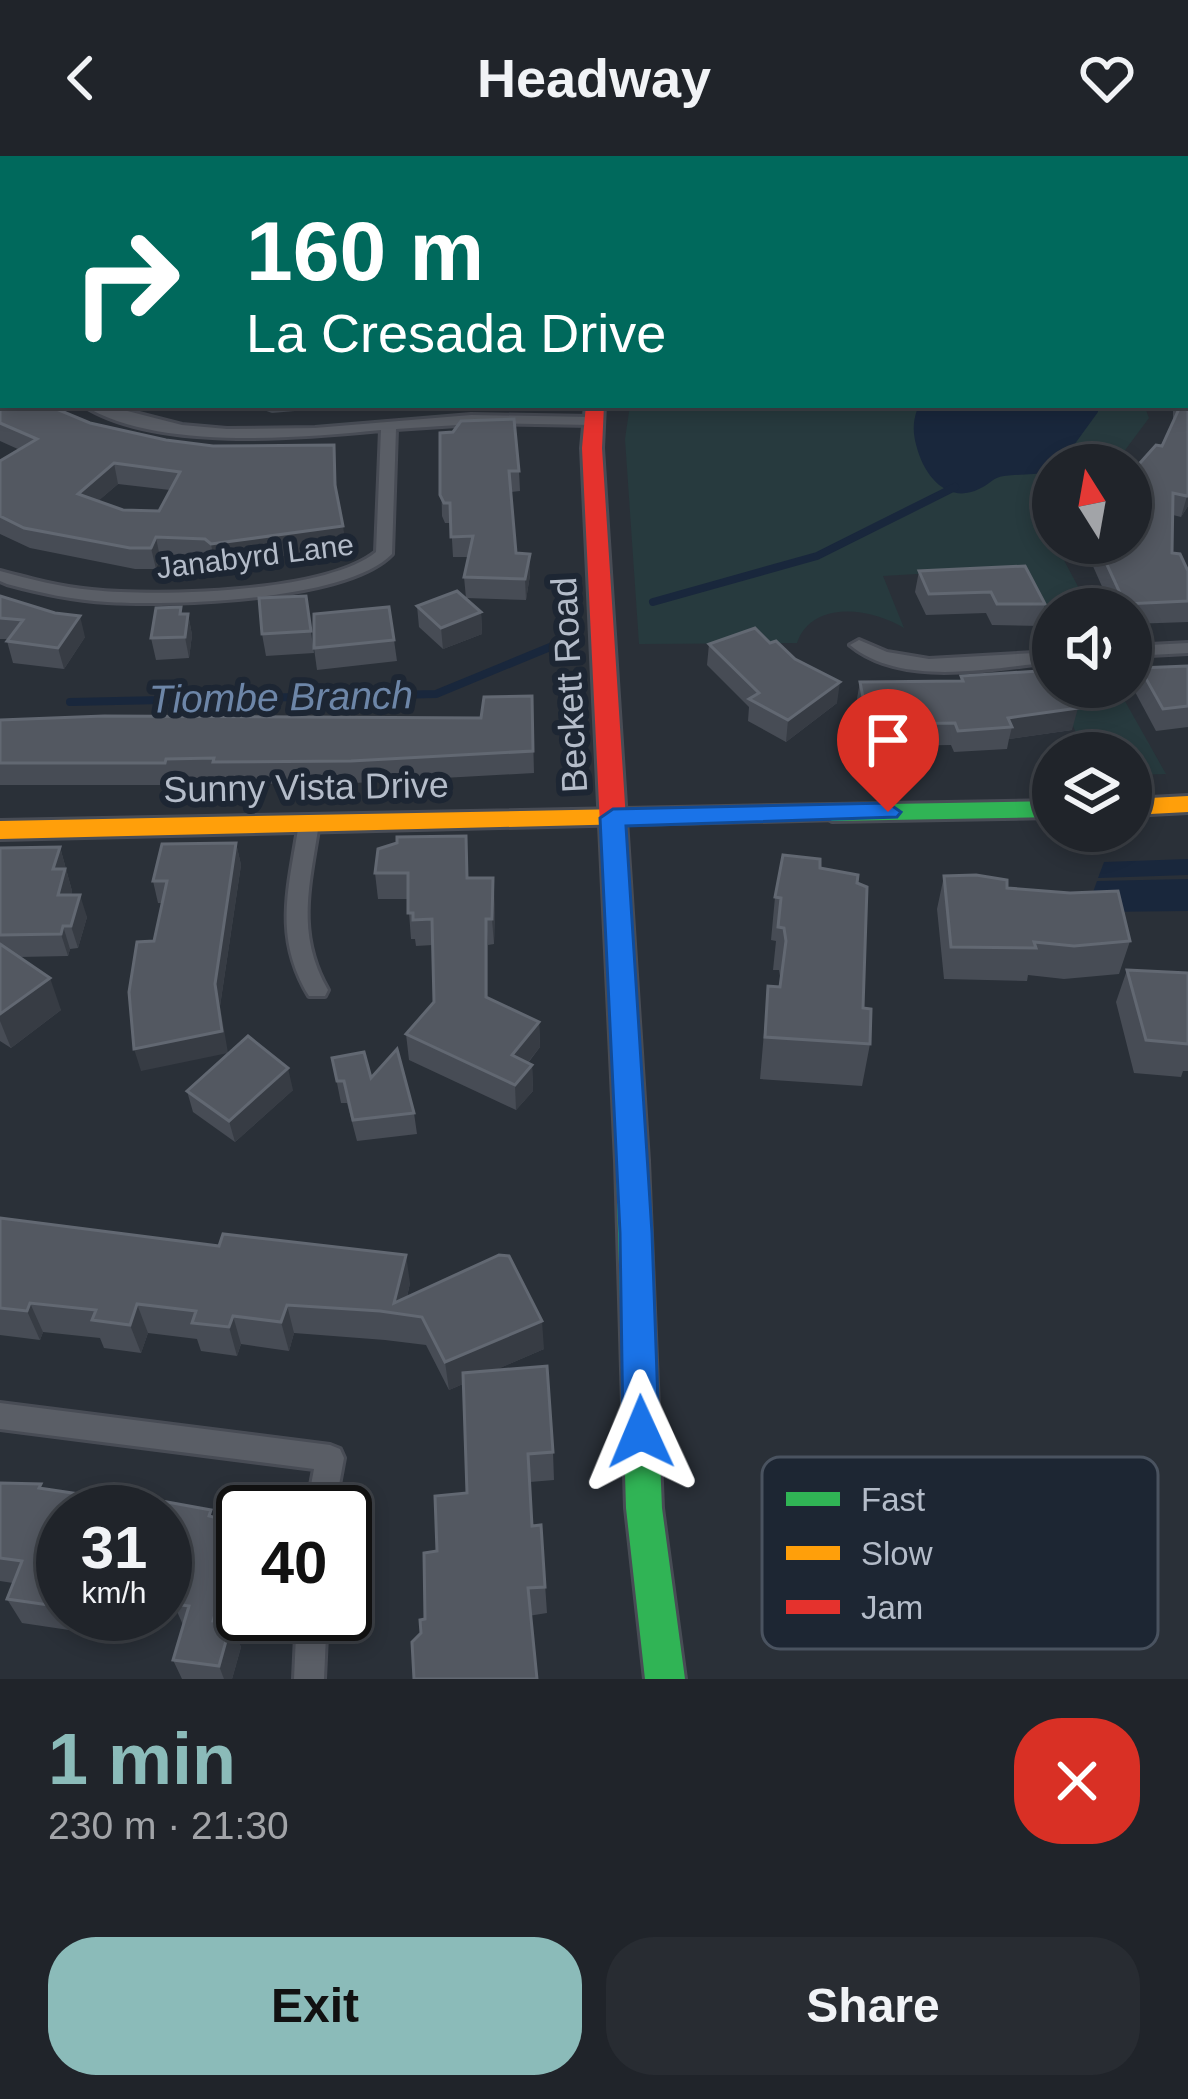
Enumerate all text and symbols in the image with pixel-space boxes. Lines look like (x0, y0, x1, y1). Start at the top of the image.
icon: back (48, 45, 114, 111)
icon: heart (1074, 45, 1140, 111)
text: Headway (477, 48, 711, 108)
icon: right (48, 204, 204, 360)
text: 160 m (246, 204, 484, 298)
text: La Cresada Drive (246, 303, 666, 363)
north arrow (1032, 444, 1152, 564)
map controls (1032, 444, 1152, 852)
street label: Janabyrd Lane (154, 528, 356, 584)
street label: Beckett Road (543, 576, 595, 794)
button: sound (1032, 588, 1152, 708)
water label: Tiombe Branch (149, 673, 413, 721)
pin (837, 689, 939, 812)
icon: arrive (855, 707, 921, 773)
button: layers (1032, 732, 1152, 852)
street label: Sunny Vista Drive (163, 764, 449, 810)
position arrow (578, 1369, 704, 1495)
legend (762, 1457, 1158, 1649)
text: Fast (861, 1481, 925, 1518)
speed limit sign: 40 (216, 1485, 372, 1641)
text: 31 (81, 1514, 147, 1581)
text: Slow (861, 1535, 933, 1572)
text: km/h (81, 1576, 147, 1609)
text: Jam (861, 1589, 923, 1626)
button: close (1014, 1718, 1140, 1844)
text: 1 min (48, 1719, 236, 1799)
text: 230 m · 21:30 (48, 1804, 289, 1847)
button: Exit (48, 1937, 582, 2075)
button: Share (606, 1937, 1140, 2075)

